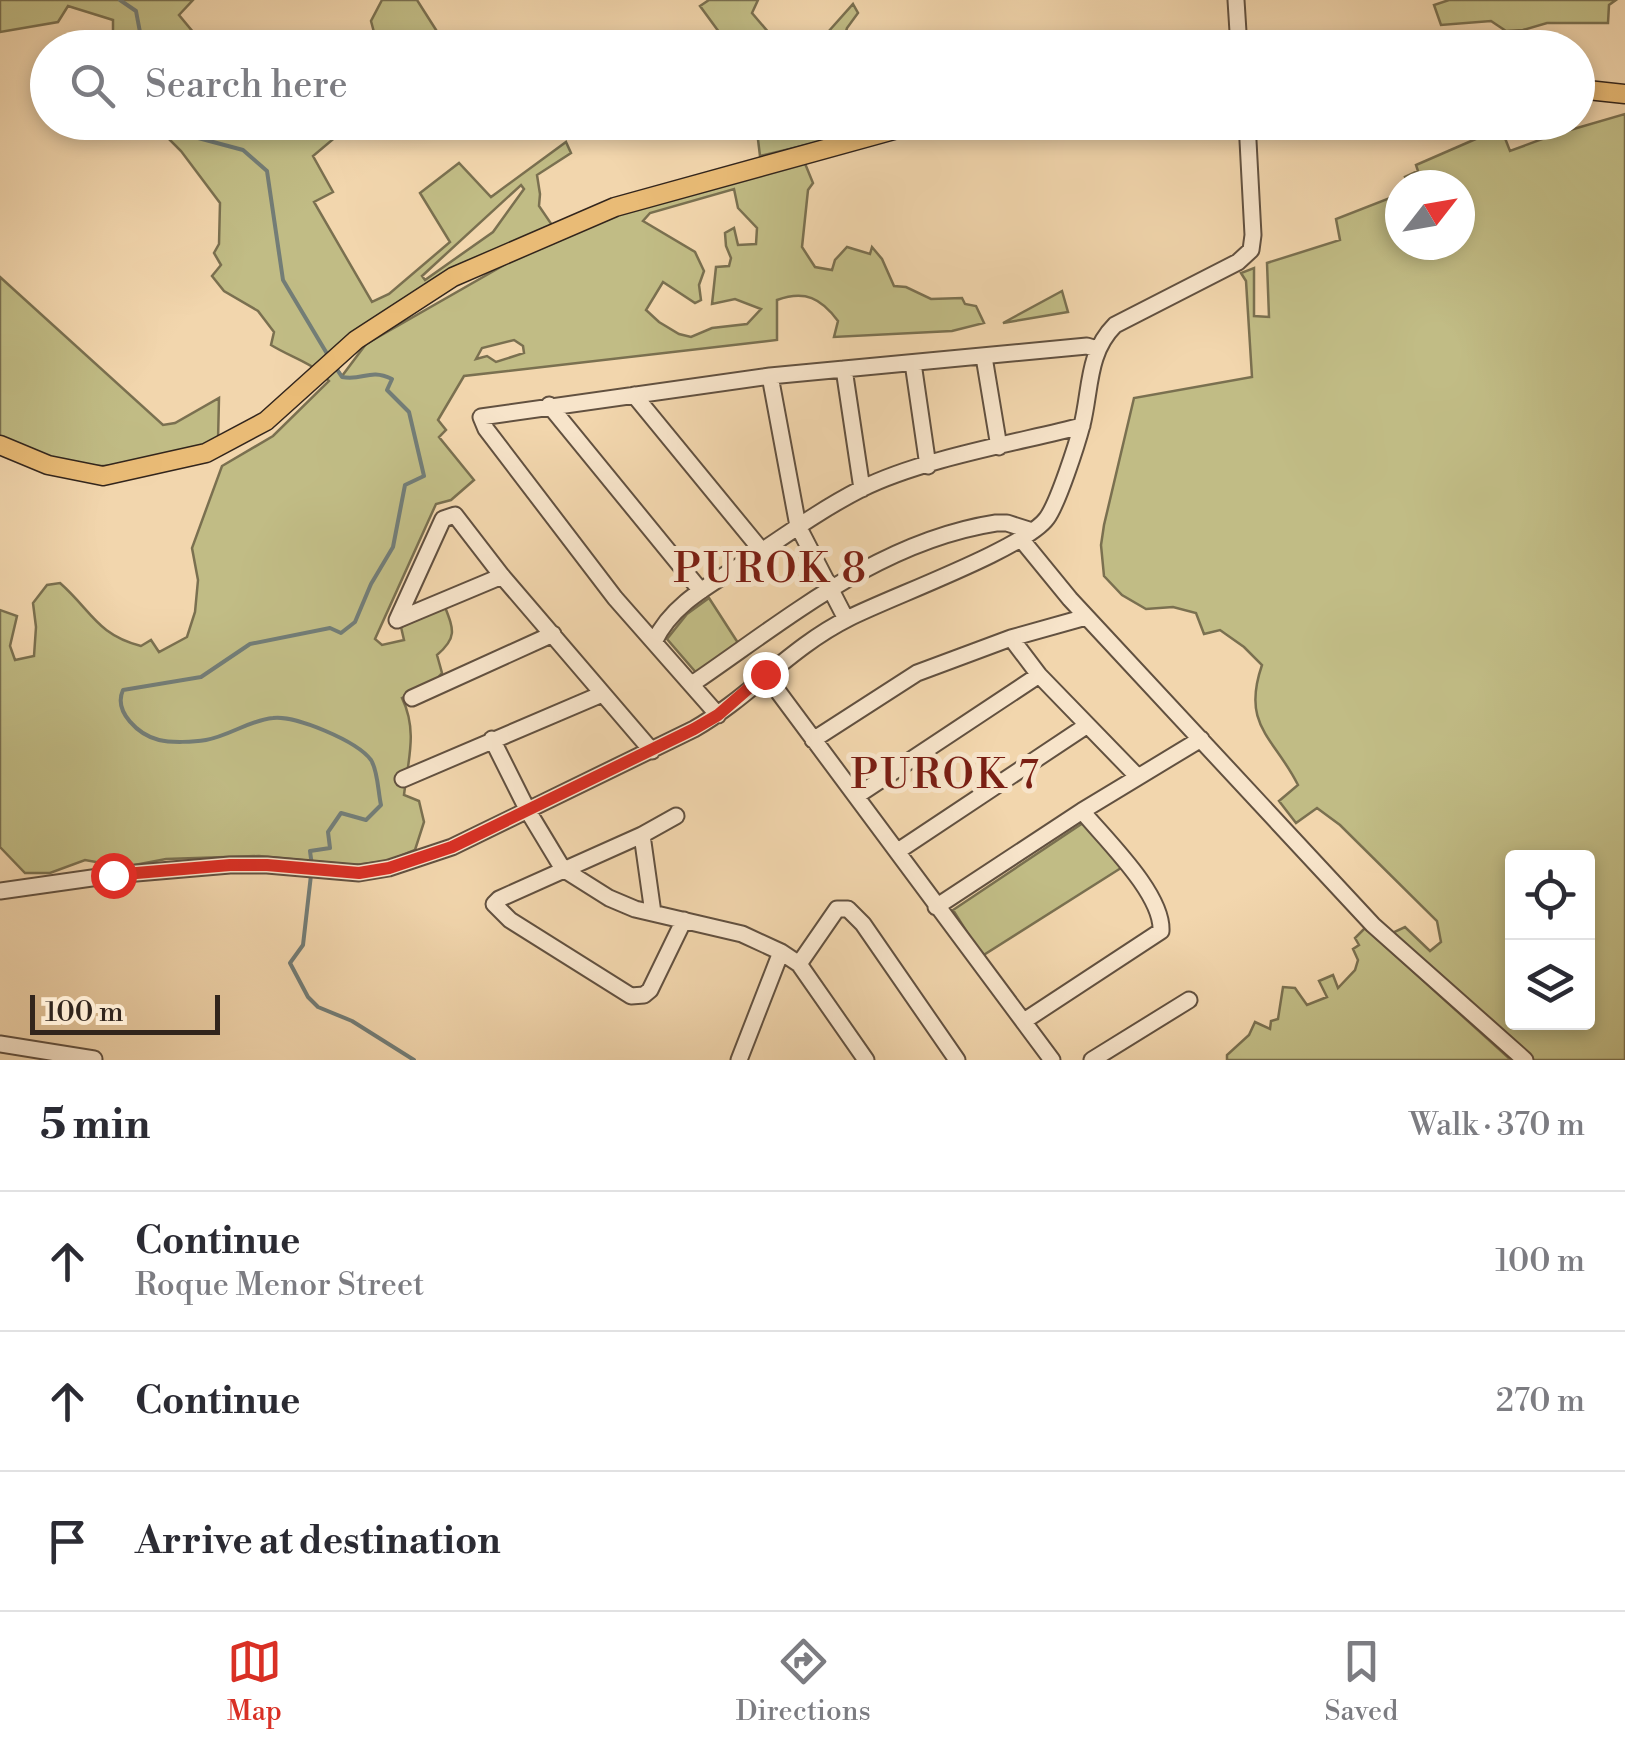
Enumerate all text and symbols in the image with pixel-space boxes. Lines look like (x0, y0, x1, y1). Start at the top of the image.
search box (30, 30, 1595, 140)
icon: search (65, 58, 120, 113)
text: Search here (145, 62, 348, 109)
north arrow (1385, 170, 1475, 260)
district label: PUROK 8 (674, 545, 868, 595)
route end (743, 652, 789, 698)
district label: PUROK 7 (851, 751, 1041, 801)
map controls (1505, 850, 1595, 1030)
button: locate (1505, 850, 1595, 940)
route start (91, 853, 137, 899)
button: layers (1505, 940, 1595, 1030)
scale bar (30, 990, 220, 1034)
text: 100 m (45, 995, 124, 1030)
text: 5 min (40, 1099, 150, 1152)
text: Walk · 370 m (1409, 1105, 1585, 1145)
text: Continue (135, 1218, 300, 1265)
icon: ahead (40, 1234, 95, 1289)
text: 100 m (1495, 1241, 1585, 1281)
text: Roque Menor Street (135, 1265, 424, 1305)
icon: ahead (40, 1374, 95, 1429)
text: Continue (135, 1378, 300, 1425)
text: 270 m (1496, 1381, 1585, 1421)
icon: arrive (40, 1514, 95, 1569)
text: Arrive at destination (135, 1518, 501, 1565)
tab: Map (227, 1634, 282, 1729)
tab: Directions (736, 1634, 871, 1729)
tab: Saved (1325, 1634, 1398, 1729)

